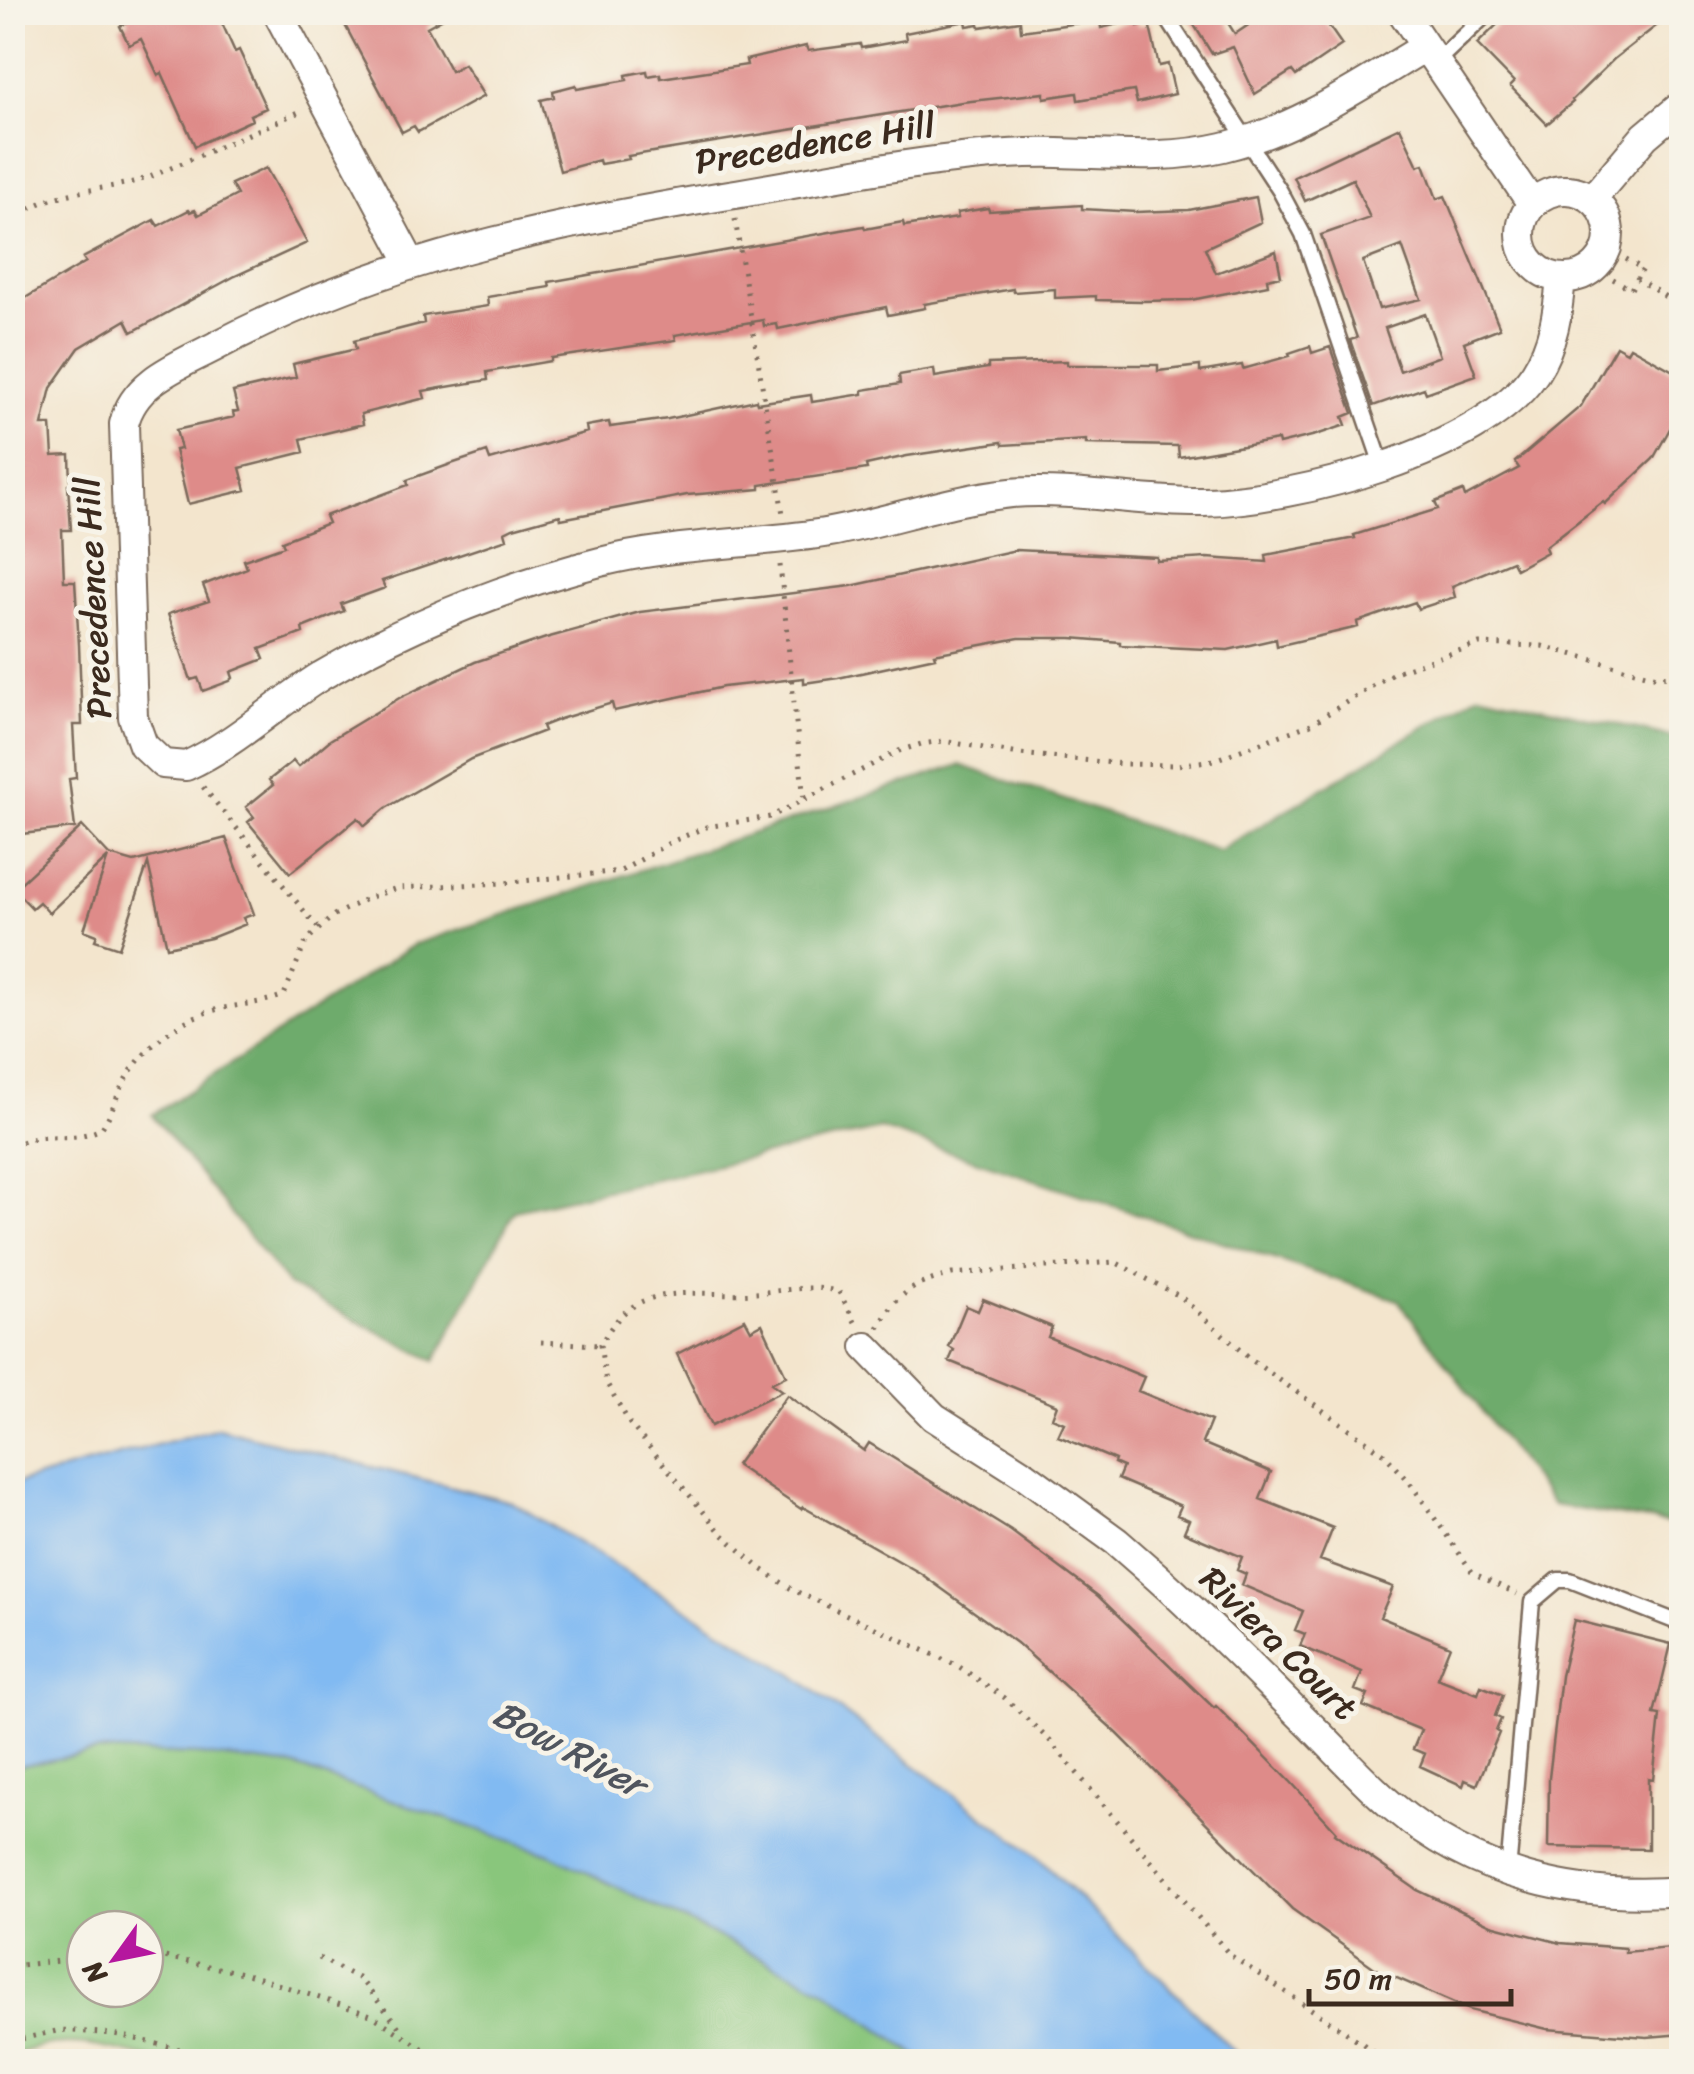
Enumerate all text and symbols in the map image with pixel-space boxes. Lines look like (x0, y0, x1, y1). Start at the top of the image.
street label: Precedence Hill (691, 93, 940, 193)
street label: Precedence Hill (56, 474, 130, 721)
street label: Riviera Court (1185, 1550, 1373, 1736)
water label: Bow River (481, 1681, 663, 1820)
north arrow (65, 1909, 165, 2009)
scale bar (1309, 1944, 1512, 2006)
text: N (68, 1950, 121, 1995)
text: 50 m (1324, 1952, 1392, 2006)

